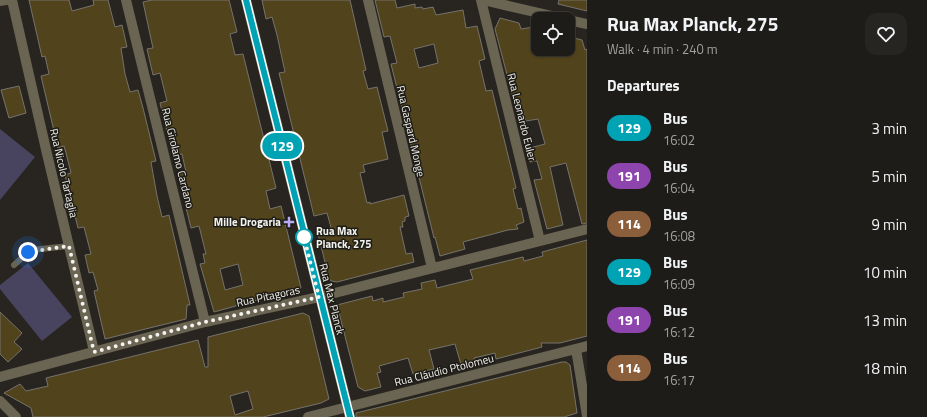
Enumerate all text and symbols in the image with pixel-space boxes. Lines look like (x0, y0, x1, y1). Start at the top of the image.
text: Rua Max Planck, 275 (607, 9, 778, 38)
map controls (531, 12, 575, 56)
button: locate (531, 12, 575, 56)
button: heart (865, 13, 907, 55)
text: Walk · 4 min · 240 m (607, 39, 718, 59)
street label: Rua Leonardo Euler (503, 71, 541, 163)
text: Departures (607, 74, 680, 97)
street label: Rua Gaspard Monge (393, 84, 429, 179)
street label: Rua Girolamo Cardano (158, 106, 198, 210)
text: Bus (663, 107, 688, 130)
text: 129 (617, 117, 641, 138)
text: 3 min (871, 117, 907, 140)
street label: Rua Nicolo Tartaglia (46, 127, 82, 220)
text: 16:02 (663, 130, 695, 150)
line badge: 129 (259, 133, 305, 159)
text: 129 (270, 135, 294, 156)
text: Bus (663, 155, 688, 178)
text: 191 (617, 165, 641, 186)
text: 5 min (871, 165, 907, 188)
text: 16:04 (663, 178, 695, 198)
text: Bus (663, 203, 688, 226)
text: 114 (617, 213, 641, 234)
text: 9 min (871, 213, 907, 236)
place label: Mille Drogaria (214, 214, 281, 230)
marker: Mille Drogaria (284, 217, 294, 227)
place label: Rua Max Planck, 275 (316, 223, 372, 252)
text: 16:08 (663, 226, 695, 246)
marker: Rua Max Planck, 275 (295, 228, 313, 246)
your location (18, 242, 38, 262)
text: Bus (663, 251, 688, 274)
text: 129 (617, 261, 641, 282)
text: 10 min (863, 261, 907, 284)
street label: Rua Max Planck (315, 262, 349, 337)
text: 16:09 (663, 274, 695, 294)
street label: Rua Pitagoras (235, 281, 301, 311)
text: Bus (663, 299, 688, 322)
text: 191 (617, 309, 641, 330)
text: 13 min (863, 309, 907, 332)
text: 16:12 (663, 322, 695, 342)
text: Bus (663, 347, 688, 370)
street label: Rua Cláudio Ptolomeu (393, 350, 496, 390)
text: 114 (617, 357, 641, 378)
text: 18 min (863, 357, 907, 380)
text: 16:17 (663, 370, 695, 390)

